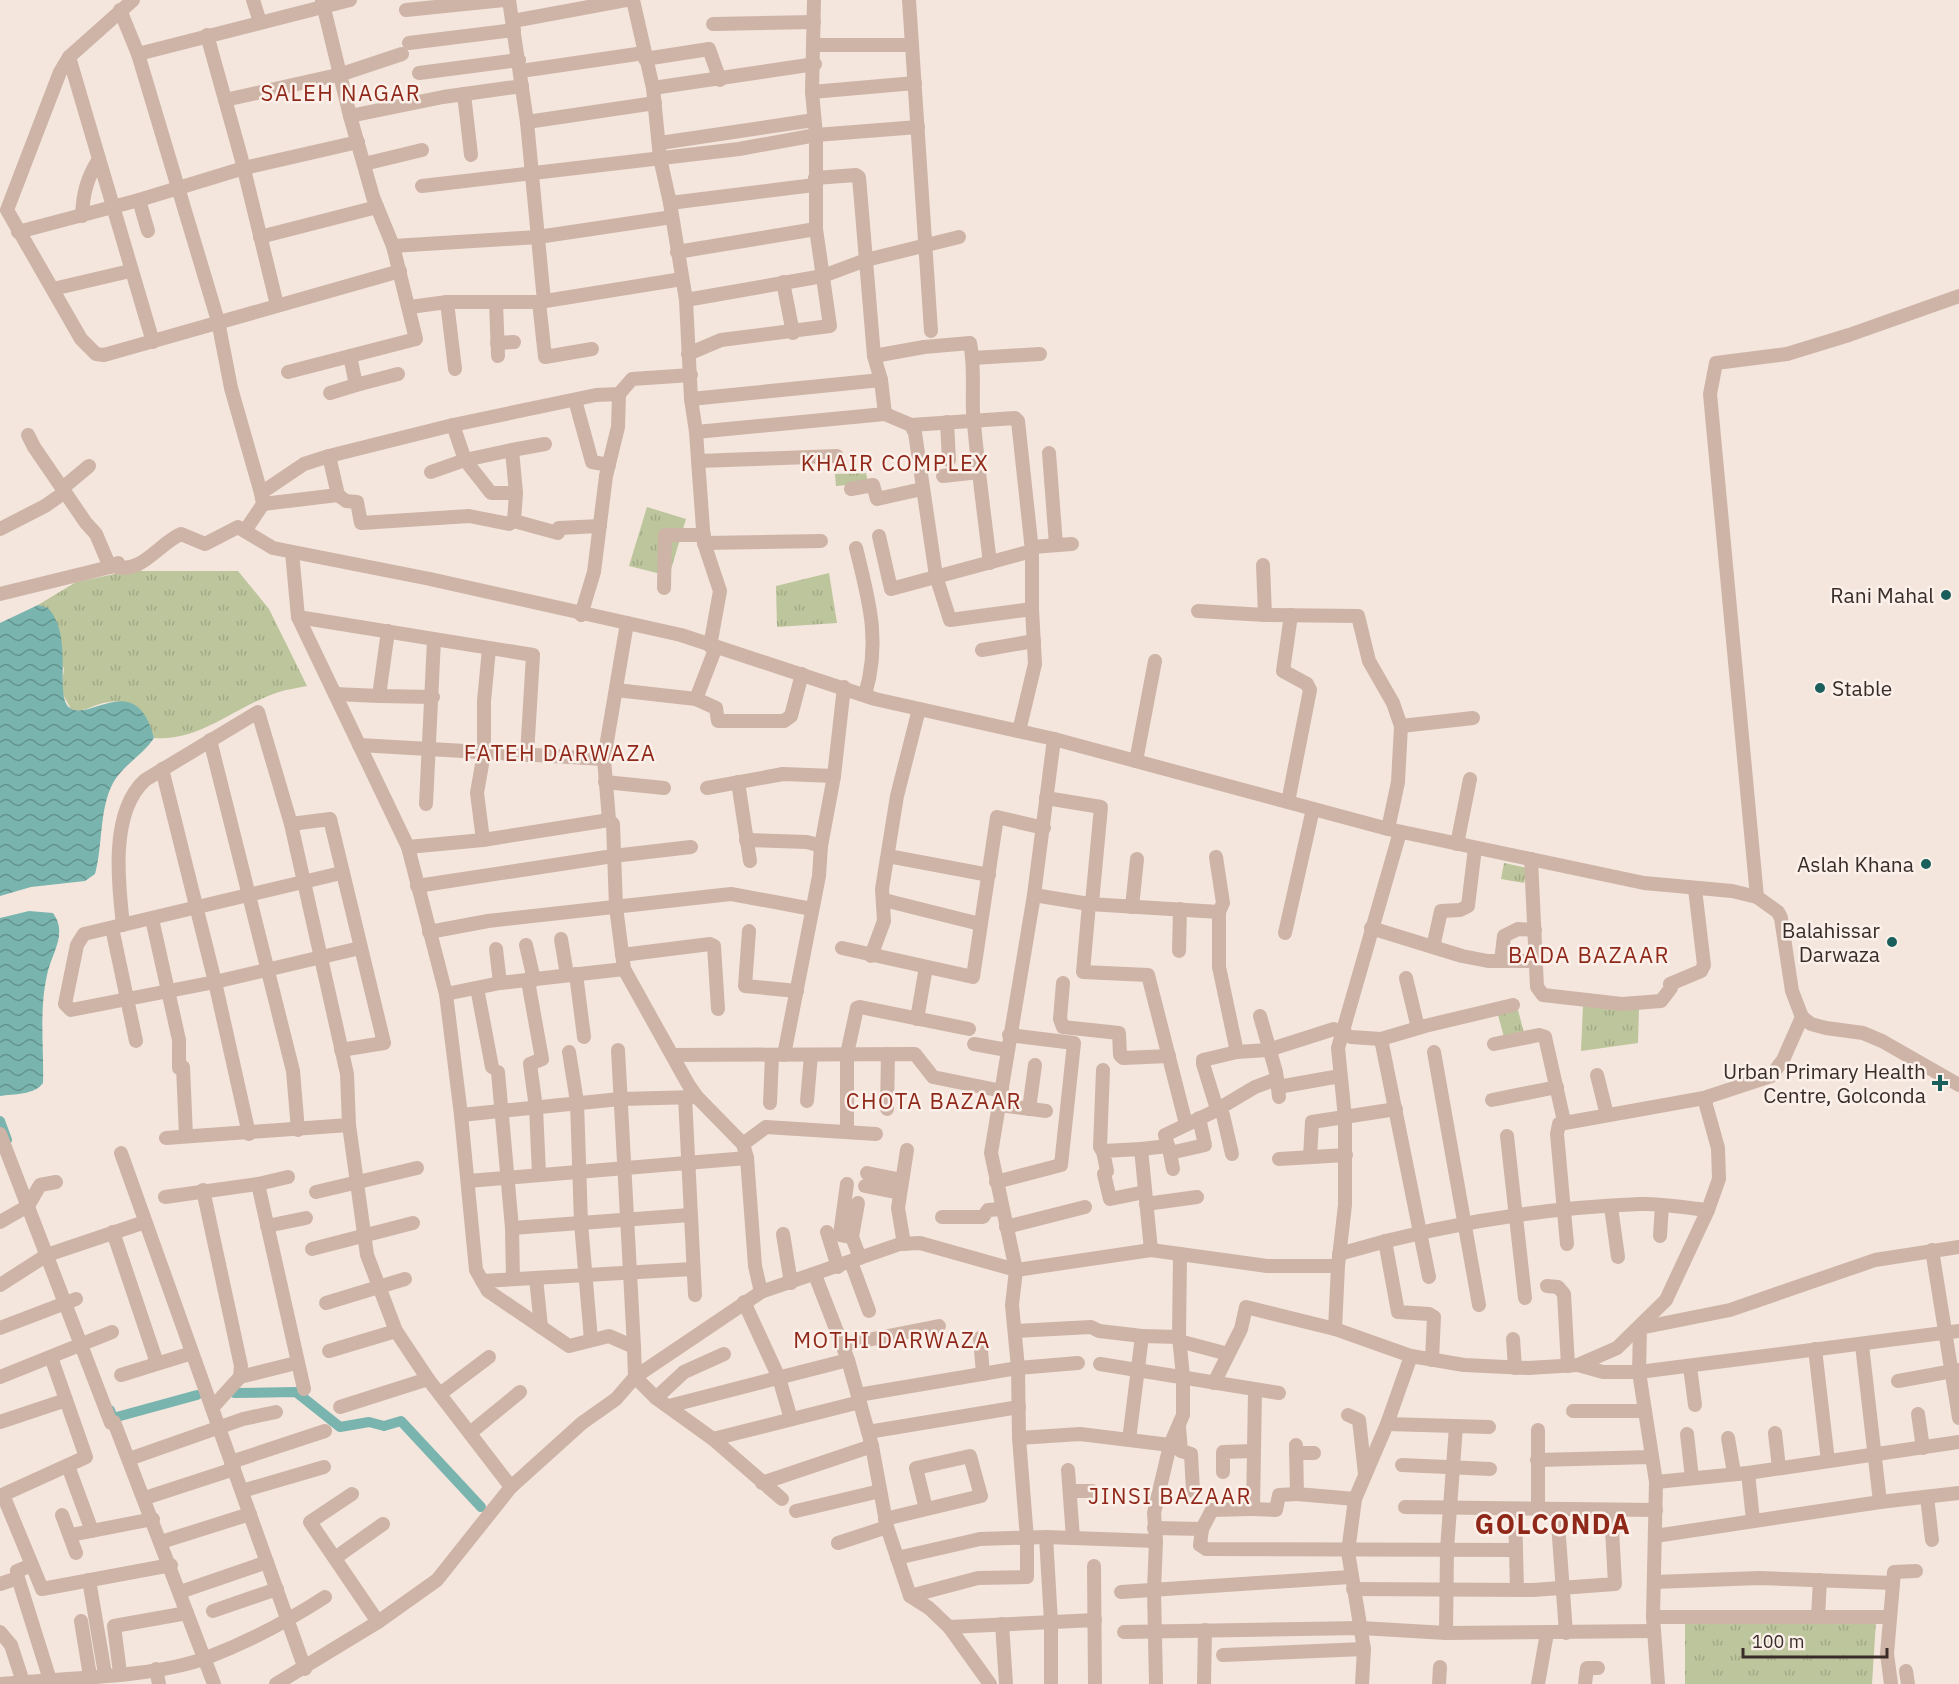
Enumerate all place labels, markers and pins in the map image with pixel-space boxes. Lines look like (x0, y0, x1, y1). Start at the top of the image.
place label: Rani Mahal (1830, 581, 1934, 609)
marker: Rani Mahal (1939, 588, 1953, 602)
place label: Stable (1832, 674, 1892, 702)
marker: Stable (1813, 681, 1827, 695)
place label: Aslah Khana (1797, 850, 1914, 878)
marker: Aslah Khana (1919, 857, 1933, 871)
place label: Balahissar Darwaza (1782, 916, 1880, 968)
marker: Balahissar Darwaza (1885, 935, 1899, 949)
place label: Urban Primary Health Centre, Golconda (1723, 1057, 1926, 1109)
marker: Urban Primary Health Centre, Golconda (1931, 1074, 1949, 1092)

